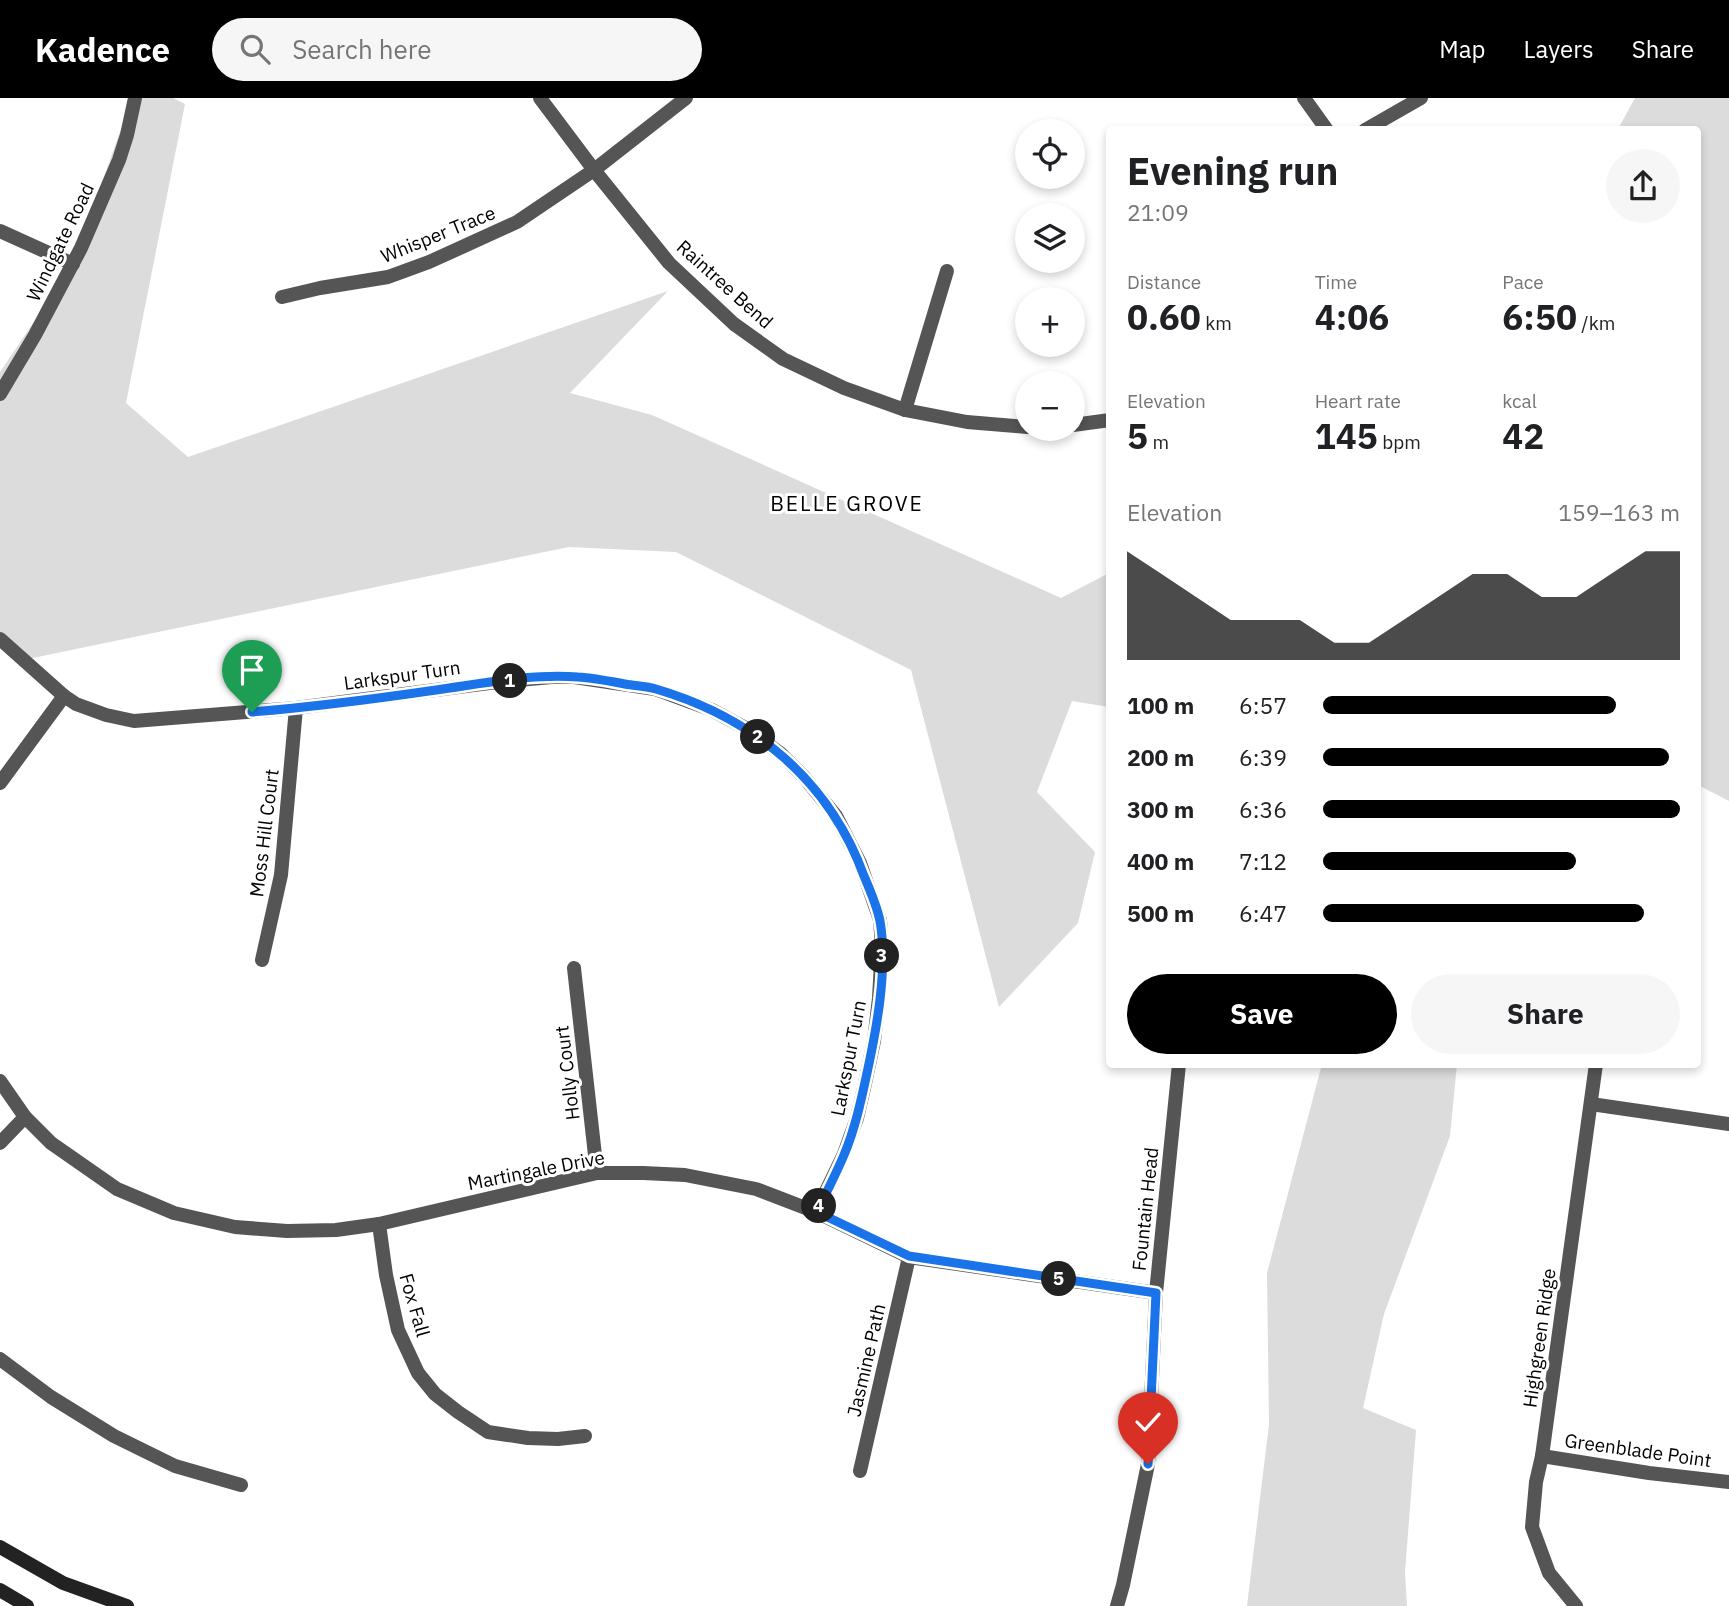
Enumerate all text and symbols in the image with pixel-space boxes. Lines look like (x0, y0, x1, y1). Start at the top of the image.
search box (212, 18, 702, 81)
text: Kadence (35, 28, 170, 71)
icon: search (236, 30, 274, 68)
text: Search here (292, 32, 432, 66)
text: Map (1439, 33, 1486, 65)
text: Layers (1524, 33, 1594, 65)
text: Share (1632, 33, 1694, 65)
map controls (1015, 119, 1085, 441)
button: locate (1015, 119, 1085, 189)
text: Evening run (1127, 146, 1338, 195)
button: share (1606, 149, 1680, 223)
street label: Windgate Road (21, 179, 99, 305)
text: 21:09 (1127, 197, 1189, 227)
street label: Whisper Trace (377, 200, 499, 268)
button: layers (1015, 203, 1085, 273)
street label: Raintree Bend (672, 235, 778, 333)
text: Distance (1127, 270, 1201, 294)
text: Time (1315, 270, 1357, 294)
text: Pace (1502, 270, 1544, 294)
button: + (1015, 287, 1085, 357)
text: 0.60 (1127, 294, 1201, 340)
text: 4:06 (1315, 294, 1389, 340)
text: 6:50 (1502, 294, 1577, 340)
text: km (1201, 311, 1232, 335)
text: /km (1577, 311, 1615, 335)
button: − (1015, 371, 1085, 441)
text: Elevation (1127, 389, 1206, 413)
text: Heart rate (1315, 389, 1401, 413)
text: kcal (1502, 389, 1537, 413)
text: 5 (1127, 413, 1148, 459)
text: 145 (1315, 413, 1378, 459)
text: 42 (1502, 413, 1544, 459)
text: m (1148, 430, 1169, 454)
text: bpm (1378, 430, 1421, 454)
district label: BELLE GROVE (770, 489, 924, 517)
text: Elevation (1127, 497, 1222, 527)
text: 159–163 m (1558, 497, 1680, 527)
pin (222, 640, 282, 712)
icon: arrive (233, 651, 271, 689)
street label: Larkspur Turn (342, 655, 462, 695)
pin: 1 (492, 664, 528, 698)
text: 1 (504, 668, 515, 692)
text: 100 m (1127, 690, 1194, 720)
text: 6:57 (1239, 690, 1287, 720)
pin: 2 (740, 720, 776, 754)
text: 2 (752, 724, 763, 748)
text: 200 m (1127, 742, 1194, 772)
text: 6:39 (1239, 742, 1287, 772)
street label: Moss Hill Court (244, 768, 284, 898)
text: 300 m (1127, 794, 1194, 824)
text: 6:36 (1239, 794, 1287, 824)
text: 400 m (1127, 846, 1194, 876)
text: 7:12 (1239, 846, 1287, 876)
text: 500 m (1127, 898, 1194, 928)
text: 6:47 (1239, 898, 1287, 928)
pin: 3 (864, 938, 900, 974)
text: 3 (876, 943, 887, 967)
button: Save (1127, 974, 1397, 1054)
button: Share (1411, 974, 1680, 1054)
street label: Larkspur Turn (825, 998, 871, 1118)
street label: Holly Court (549, 1024, 585, 1122)
street label: Martingale Drive (465, 1145, 607, 1195)
street label: Fountain Head (1127, 1146, 1163, 1272)
pin: 4 (802, 1188, 836, 1224)
text: 4 (813, 1193, 824, 1217)
pin: 5 (1042, 1262, 1076, 1296)
text: 5 (1053, 1266, 1064, 1290)
street label: Highgreen Ridge (1517, 1267, 1561, 1409)
street label: Fox Fall (395, 1270, 435, 1340)
street label: Jasmine Path (841, 1301, 891, 1419)
pin (1118, 1392, 1178, 1464)
icon: check (1129, 1403, 1167, 1441)
street label: Greenblade Point (1563, 1428, 1713, 1472)

